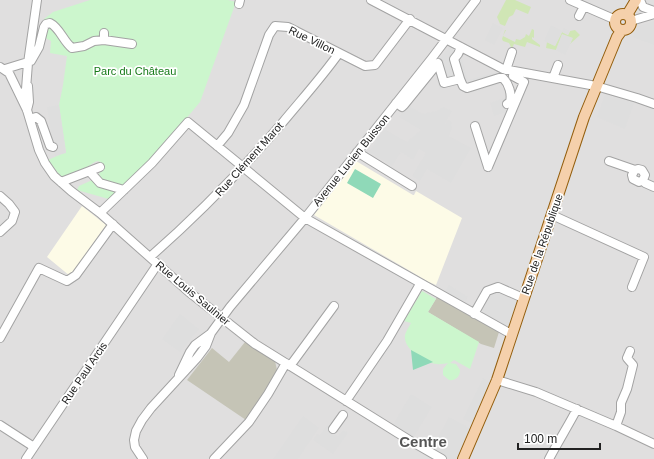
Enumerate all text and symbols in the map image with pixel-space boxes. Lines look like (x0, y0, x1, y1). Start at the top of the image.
street label: Rue Villon (287, 24, 337, 56)
park label: Parc du Château (94, 65, 176, 77)
street label: Avenue Lucien Buisson (310, 112, 392, 208)
street label: Rue Clément Marot (213, 120, 285, 198)
street label: Rue de la République (519, 192, 565, 296)
street label: Rue Louis Saulnier (154, 259, 233, 328)
street label: Rue Paul Arcis (59, 339, 109, 406)
scale bar (518, 425, 600, 451)
text: 100 m (524, 432, 557, 446)
district label: Centre (399, 433, 447, 450)

